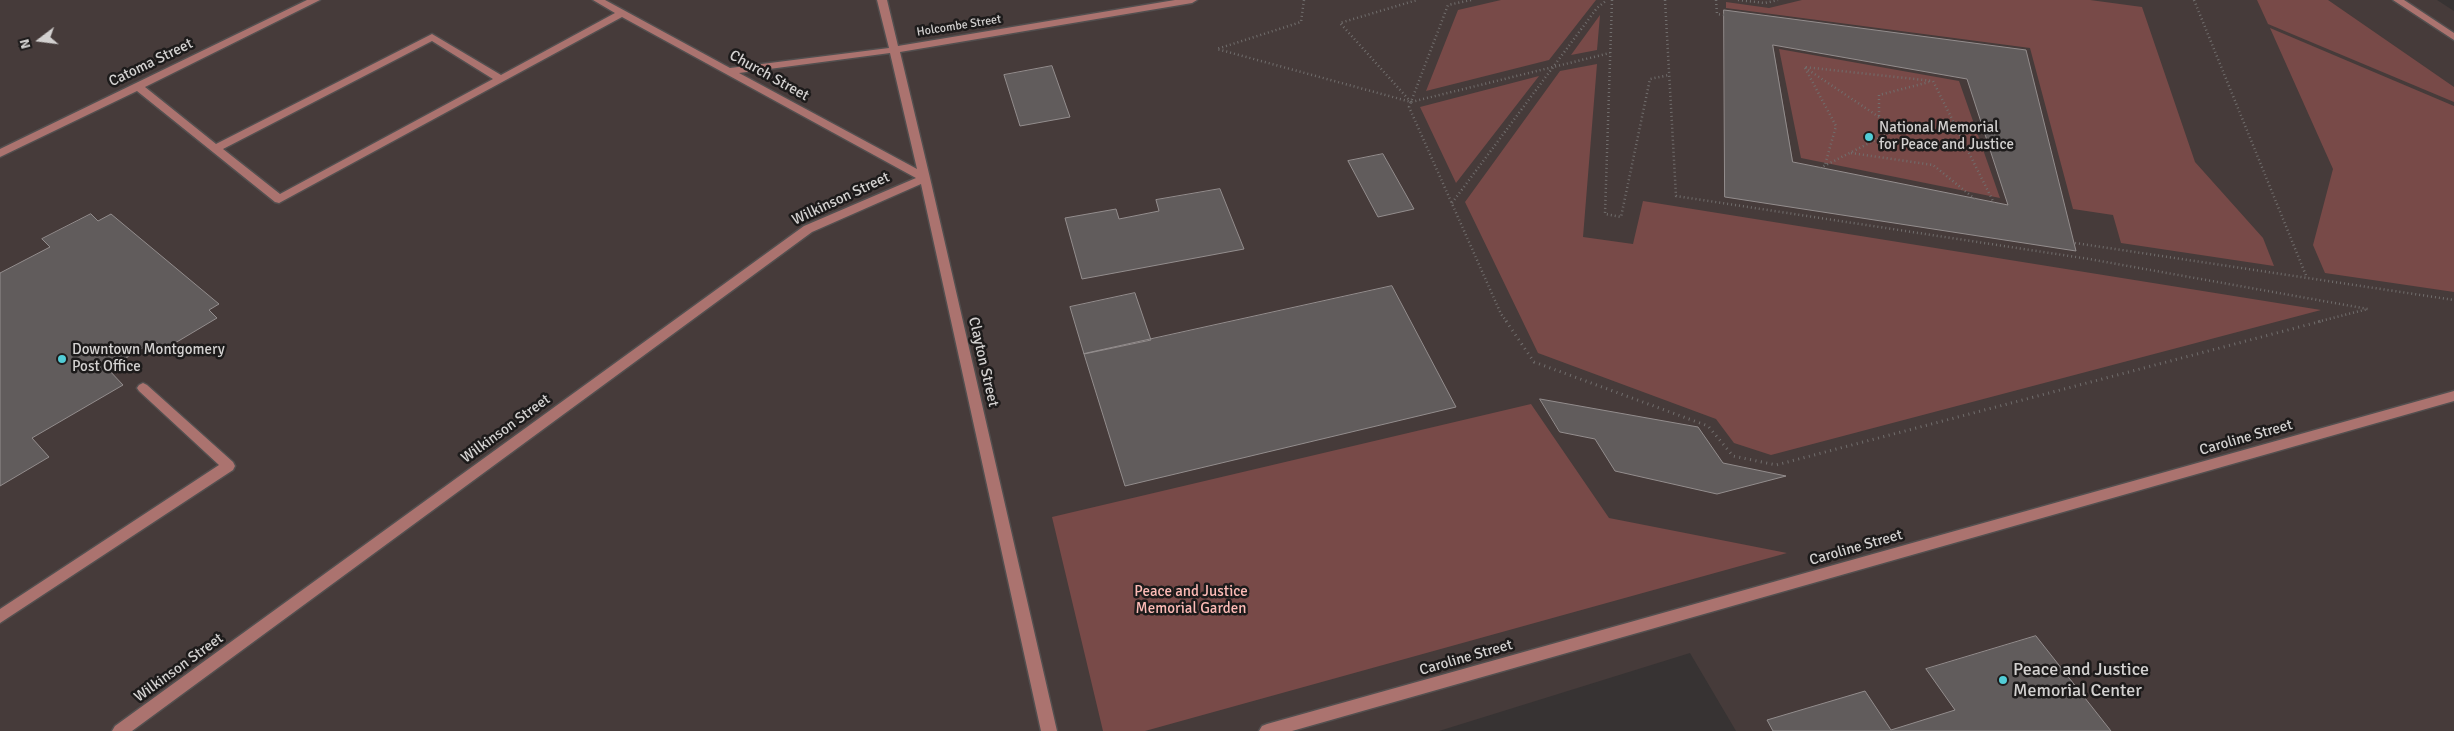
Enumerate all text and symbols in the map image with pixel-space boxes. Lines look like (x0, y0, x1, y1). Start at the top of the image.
street label: Holcombe Street (916, 12, 1002, 40)
north arrow (15, 15, 65, 65)
street label: Catoma Street (106, 35, 196, 91)
text: N (16, 37, 35, 51)
street label: Church Street (726, 47, 812, 105)
place label: National Memorial for Peace and Justice (1879, 119, 2014, 154)
marker: National Memorial for Peace and Justice (1863, 131, 1875, 143)
street label: Wilkinson Street (789, 168, 893, 230)
street label: Clayton Street (964, 315, 1002, 409)
place label: Downtown Montgomery Post Office (72, 341, 225, 376)
marker: Downtown Montgomery Post Office (56, 353, 68, 365)
street label: Wilkinson Street (458, 391, 554, 467)
street label: Caroline Street (2197, 416, 2295, 460)
street label: Caroline Street (1807, 526, 1905, 570)
park label: Peace and Justice Memorial Garden (1134, 583, 1248, 618)
street label: Wilkinson Street (131, 630, 227, 706)
street label: Caroline Street (1417, 636, 1515, 680)
place label: Peace and Justice Memorial Center (2013, 659, 2149, 702)
marker: Peace and Justice Memorial Center (1997, 674, 2009, 686)

